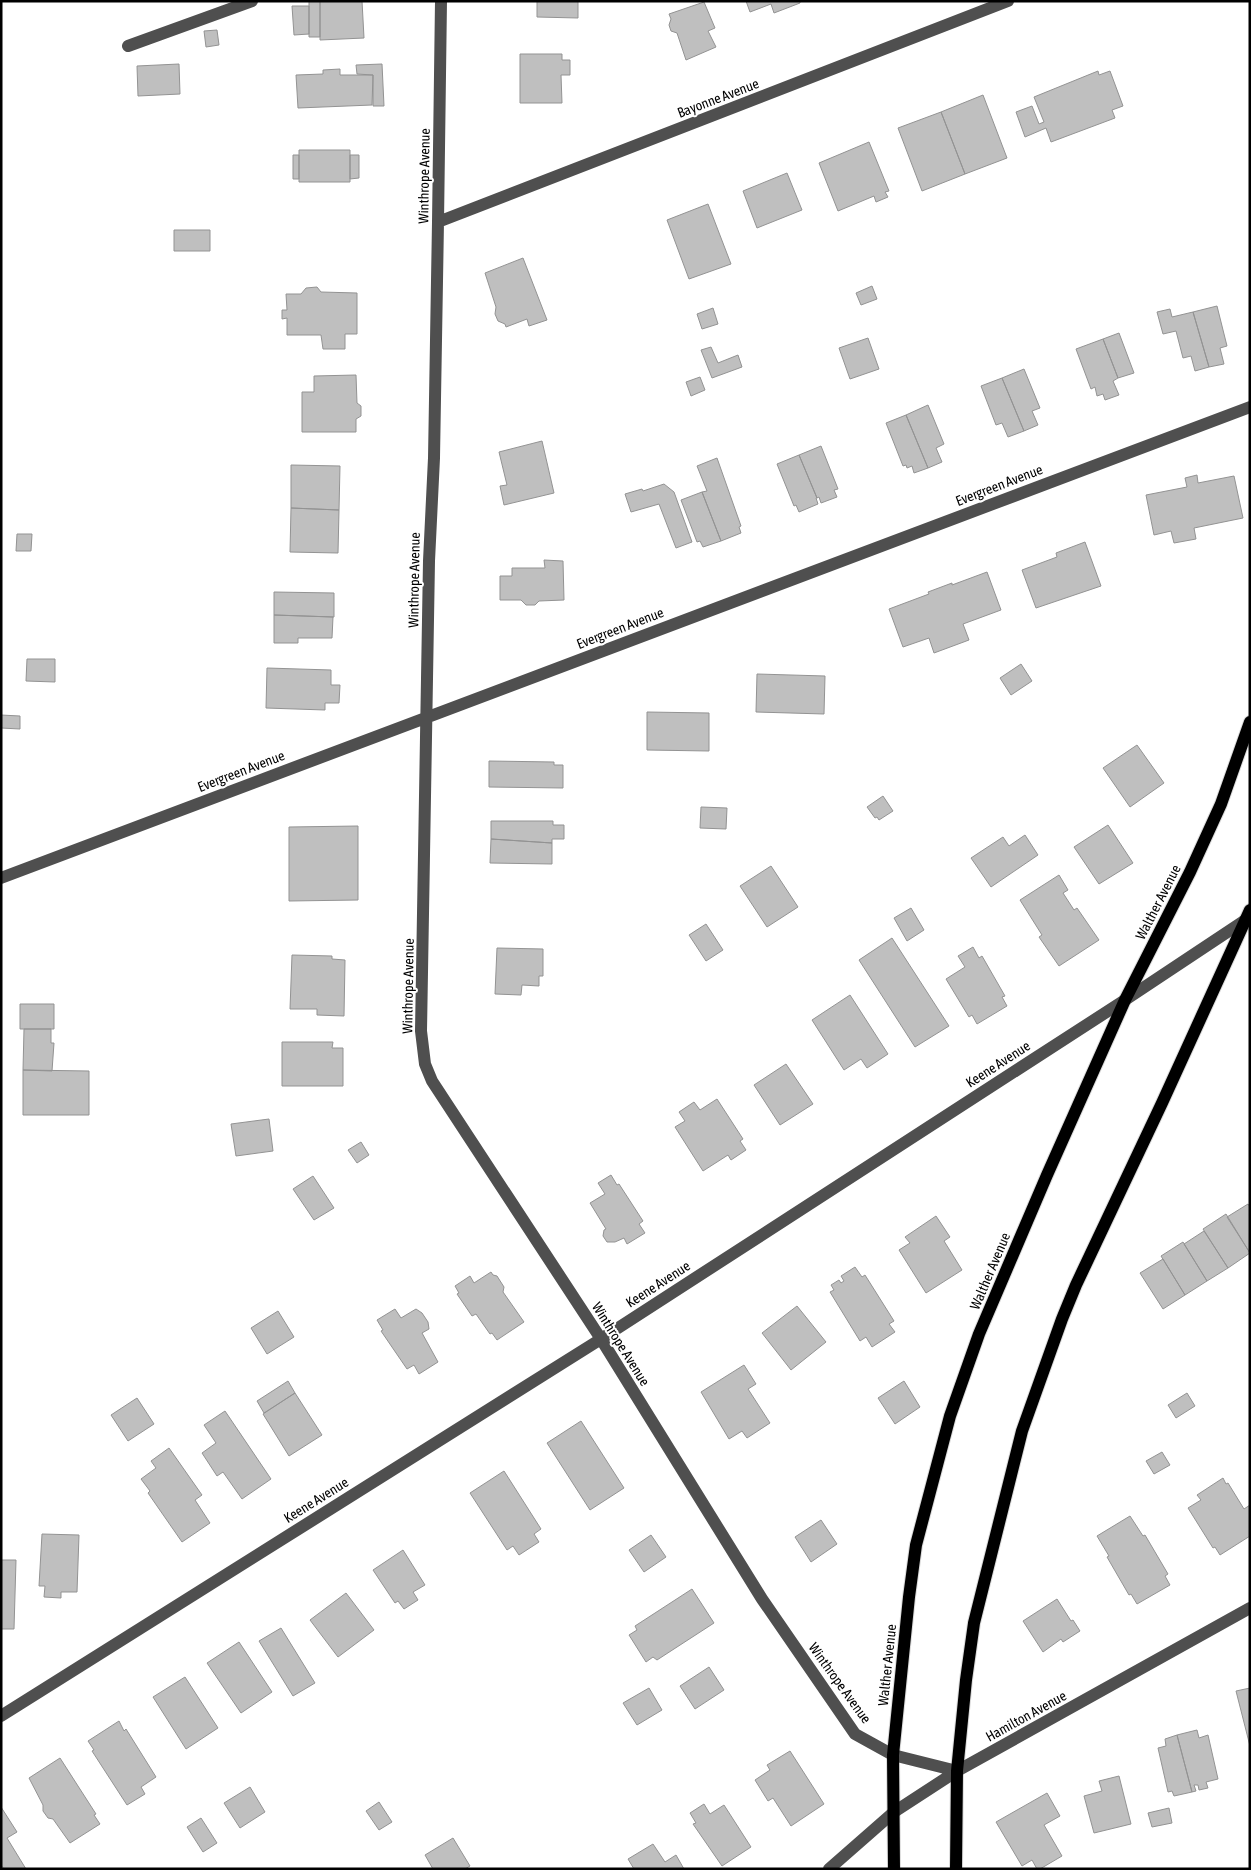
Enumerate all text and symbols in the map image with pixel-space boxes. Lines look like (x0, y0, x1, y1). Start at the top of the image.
street label: Bayonne Avenue (675, 75, 761, 121)
street label: Winthrope Avenue (415, 128, 433, 224)
street label: Evergreen Avenue (953, 461, 1045, 509)
street label: Winthrope Avenue (405, 532, 423, 628)
street label: Evergreen Avenue (574, 604, 666, 652)
street label: Evergreen Avenue (195, 747, 287, 795)
street label: Walther Avenue (1132, 862, 1184, 942)
street label: Winthrope Avenue (399, 938, 417, 1034)
street label: Keene Avenue (963, 1037, 1033, 1091)
street label: Walther Avenue (967, 1230, 1013, 1312)
street label: Keene Avenue (623, 1257, 693, 1311)
street label: Winthrope Avenue (589, 1299, 653, 1389)
street label: Keene Avenue (281, 1474, 351, 1526)
street label: Walther Avenue (875, 1623, 899, 1707)
street label: Winthrope Avenue (806, 1640, 874, 1726)
street label: Hamilton Avenue (983, 1687, 1069, 1745)

